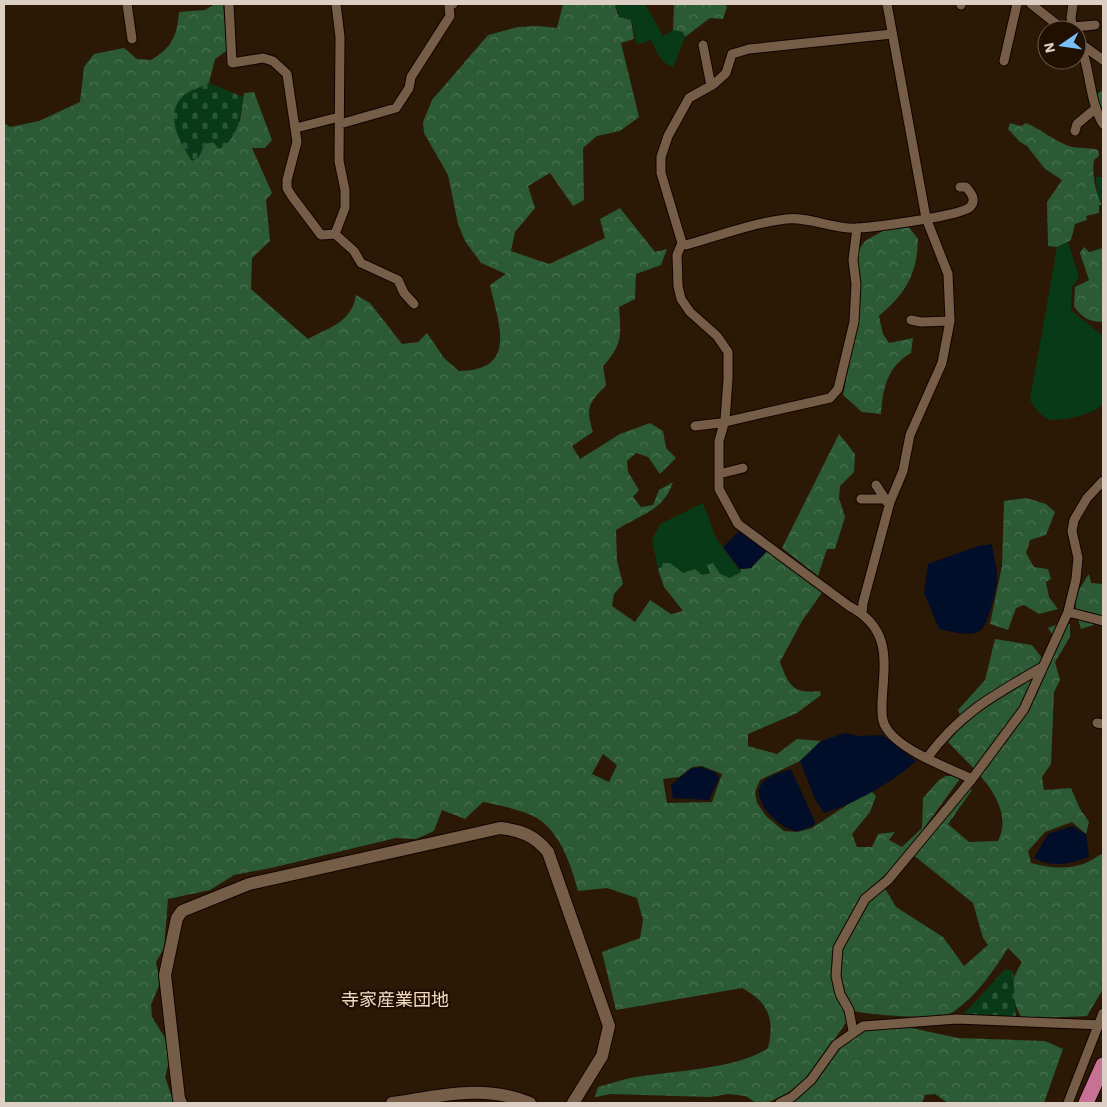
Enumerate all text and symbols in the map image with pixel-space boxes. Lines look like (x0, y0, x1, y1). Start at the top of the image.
north arrow (1037, 20, 1087, 70)
text: N (1040, 41, 1058, 55)
district label: 寺家産業団地 (341, 989, 449, 1010)

